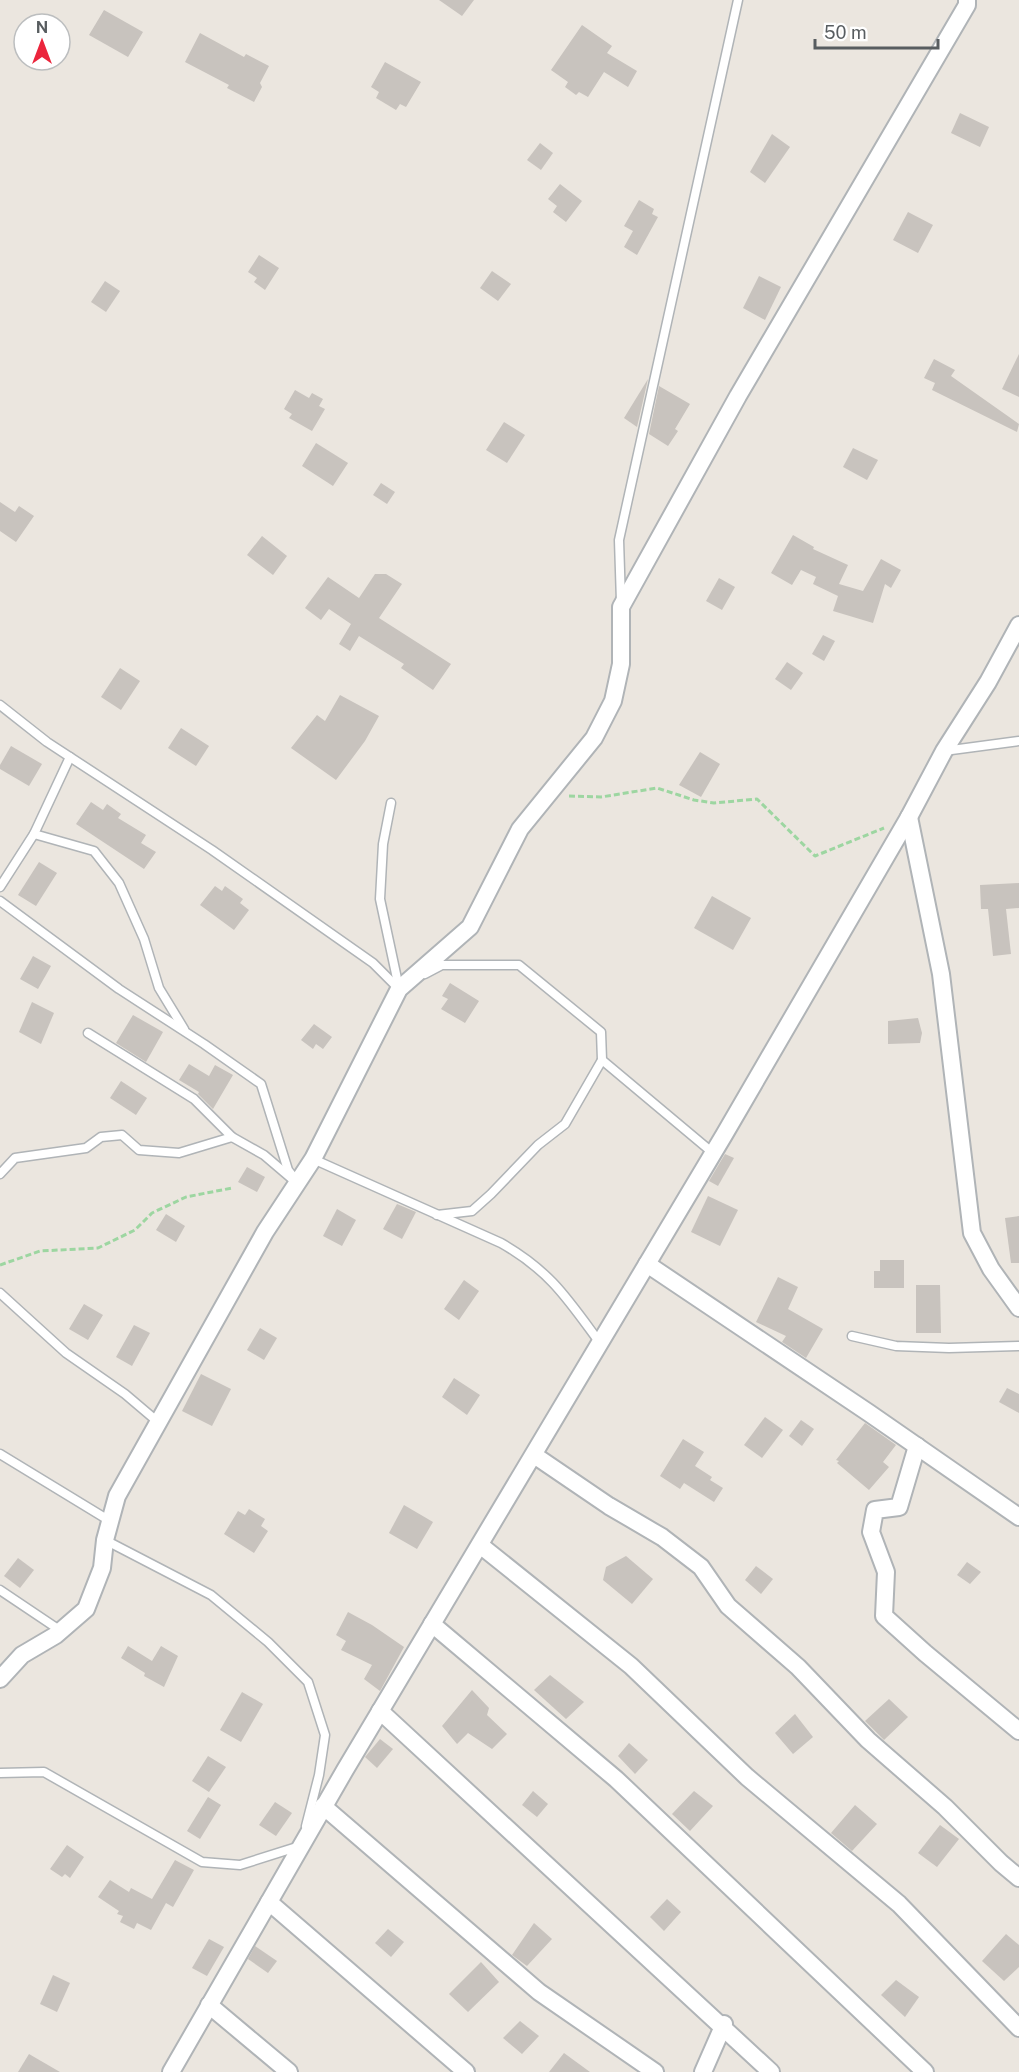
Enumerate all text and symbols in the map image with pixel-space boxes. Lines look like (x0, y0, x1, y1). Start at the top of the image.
north arrow (12, 12, 72, 72)
scale bar (815, 12, 938, 50)
text: N (36, 18, 48, 37)
text: 50 m (824, 22, 867, 43)

